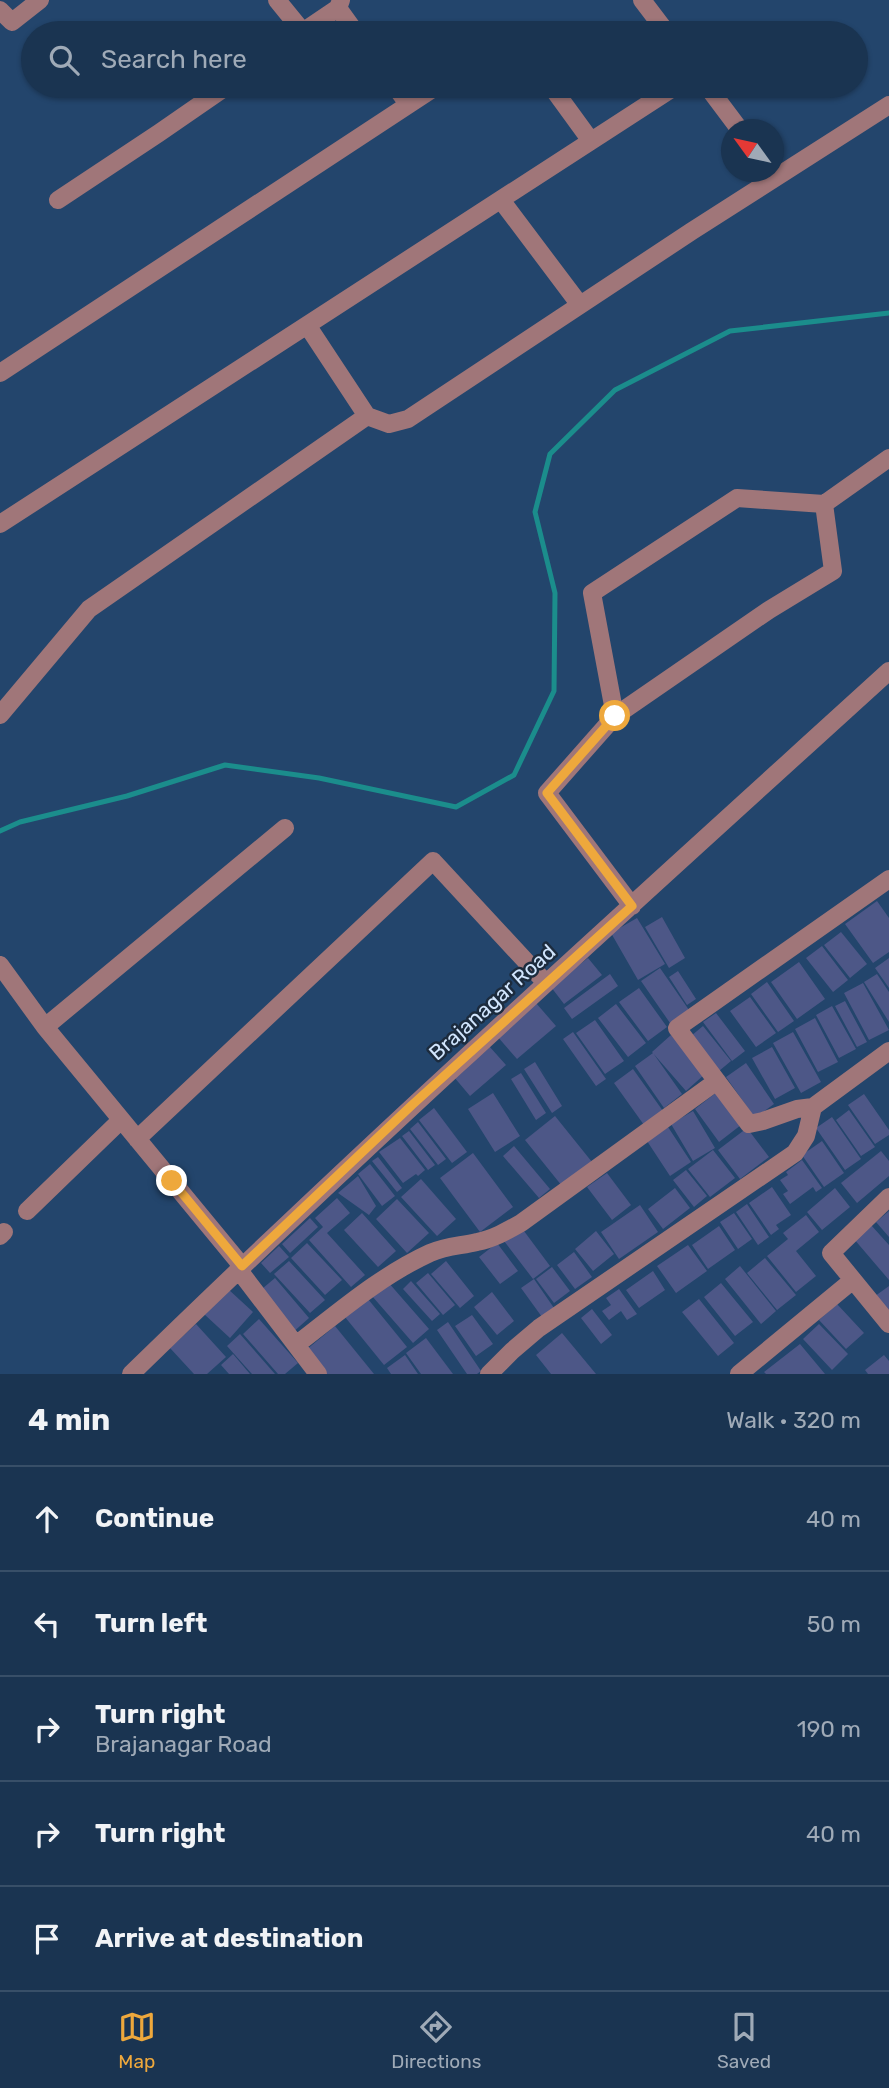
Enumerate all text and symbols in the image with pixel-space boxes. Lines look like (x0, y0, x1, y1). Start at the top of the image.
search box (21, 21, 868, 98)
icon: search (45, 41, 83, 79)
text: Search here (101, 44, 247, 75)
north arrow (721, 119, 784, 182)
route start (599, 700, 630, 731)
street label: Brajanagar Road (424, 939, 560, 1065)
route end (156, 1165, 187, 1196)
text: 4 min (28, 1402, 110, 1438)
text: Walk · 320 m (726, 1406, 861, 1434)
icon: ahead (28, 1500, 66, 1538)
text: Continue (95, 1503, 214, 1534)
text: 40 m (806, 1505, 861, 1533)
icon: left (28, 1605, 66, 1643)
text: Turn left (95, 1608, 207, 1639)
text: 50 m (807, 1610, 861, 1638)
text: Turn right (95, 1699, 225, 1730)
icon: right (28, 1710, 66, 1748)
text: 190 m (797, 1715, 861, 1743)
text: Brajanagar Road (95, 1730, 272, 1758)
icon: right (28, 1815, 66, 1853)
text: Turn right (95, 1818, 225, 1849)
text: 40 m (806, 1820, 861, 1848)
icon: arrive (28, 1920, 66, 1958)
text: Arrive at destination (95, 1923, 363, 1954)
tab: Map (118, 2008, 156, 2073)
tab: Directions (391, 2008, 481, 2073)
tab: Saved (717, 2008, 771, 2073)

